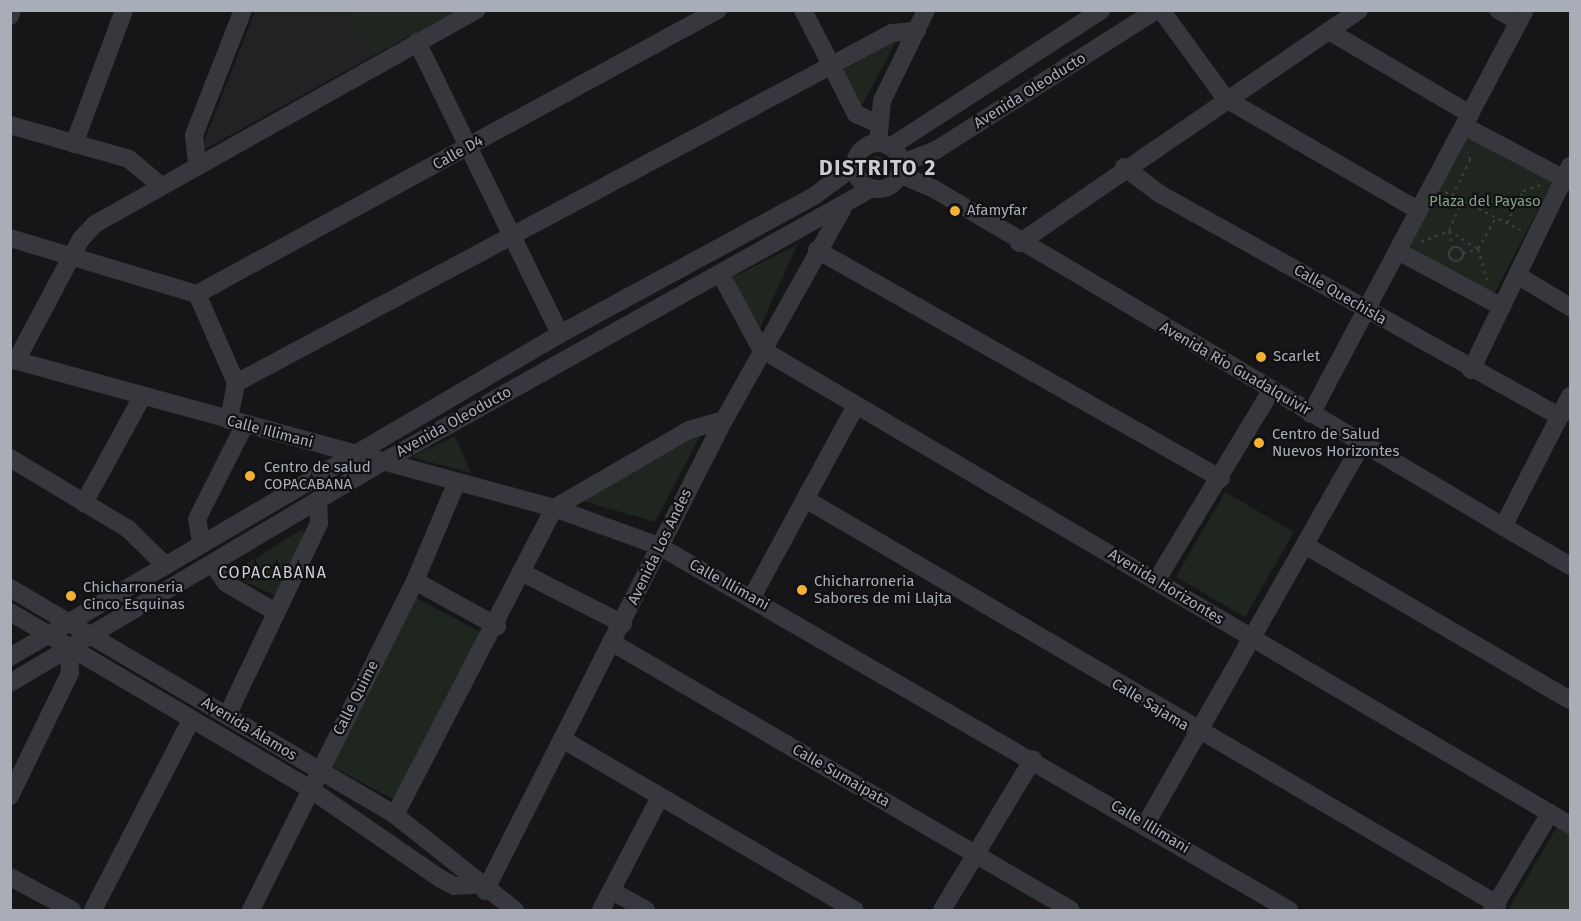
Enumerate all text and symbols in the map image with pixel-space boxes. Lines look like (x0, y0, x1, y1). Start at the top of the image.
street label: Avenida Oleoducto (971, 49, 1089, 133)
street label: Calle D4 (430, 132, 486, 174)
district label: DISTRITO 2 (819, 155, 937, 181)
park label: Plaza del Payaso (1429, 193, 1541, 211)
place label: Afamyfar (967, 202, 1027, 220)
marker: Afamyfar (948, 204, 962, 218)
street label: Calle Quechisla (1290, 261, 1390, 329)
street label: Avenida Río Guadalquivir (1156, 318, 1314, 420)
place label: Scarlet (1273, 348, 1320, 366)
marker: Scarlet (1254, 350, 1268, 364)
street label: Avenida Oleoducto (393, 383, 515, 461)
street label: Calle Illimani (225, 412, 315, 452)
place label: Centro de Salud Nuevos Horizontes (1272, 425, 1399, 460)
marker: Centro de Salud Nuevos Horizontes (1250, 434, 1268, 452)
place label: Centro de salud COPACABANA (264, 458, 371, 493)
marker: Centro de salud COPACABANA (241, 467, 259, 485)
street label: Avenida Los Andes (624, 486, 696, 608)
street label: Avenida Horizontes (1105, 545, 1227, 629)
street label: Calle Illimani (686, 556, 772, 614)
district label: COPACABANA (218, 563, 328, 583)
place label: Chicharroneria Sabores de mi Llajta (814, 572, 952, 607)
place label: Chicharroneria Cinco Esquinas (83, 578, 185, 613)
marker: Chicharroneria Sabores de mi Llajta (795, 583, 809, 597)
marker: Chicharroneria Cinco Esquinas (64, 589, 78, 603)
street label: Calle Quime (329, 658, 383, 738)
street label: Calle Sajama (1108, 675, 1192, 735)
street label: Avenida Álamos (198, 693, 300, 765)
street label: Calle Sumaipata (789, 741, 893, 811)
street label: Calle Illimani (1107, 796, 1193, 858)

